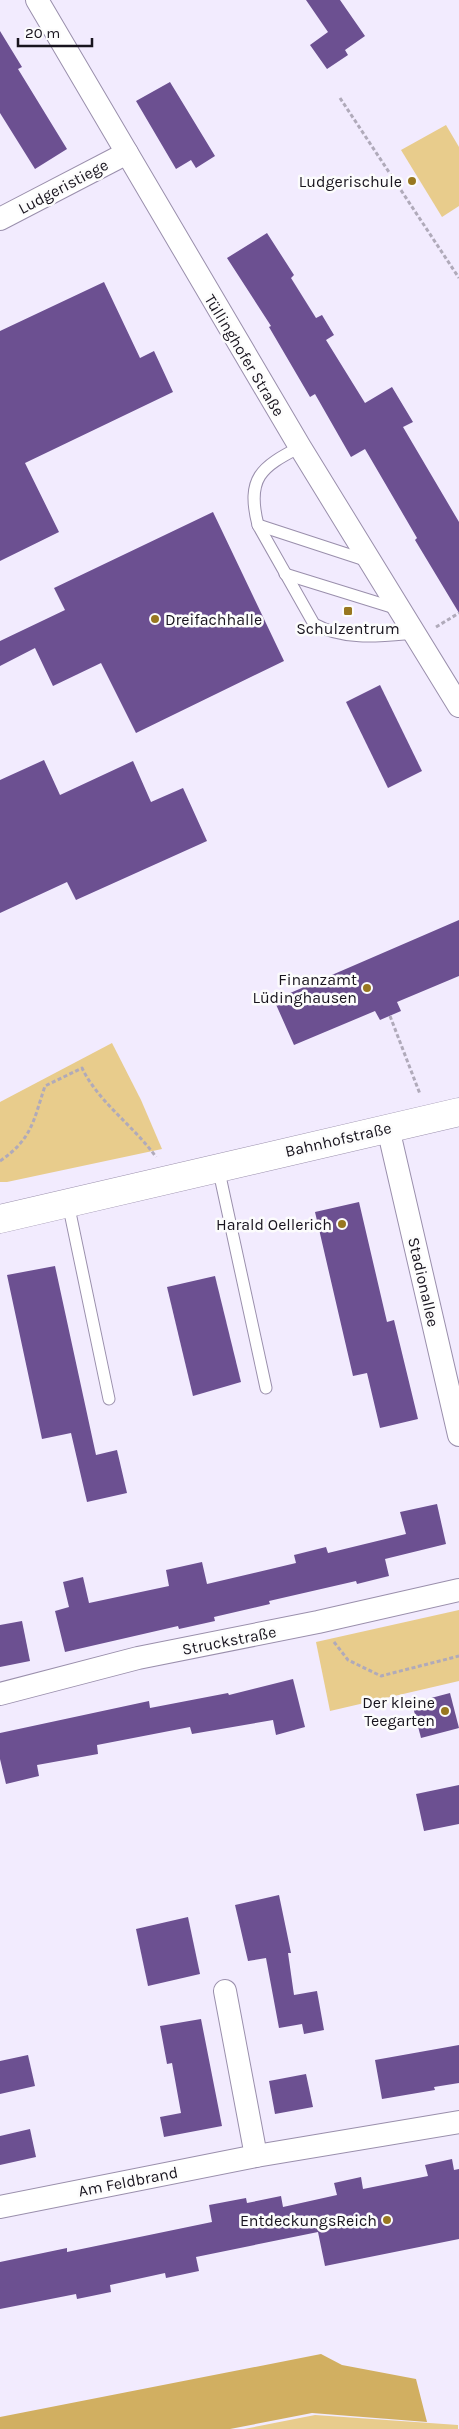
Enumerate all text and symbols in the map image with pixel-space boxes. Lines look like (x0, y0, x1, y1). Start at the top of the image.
scale bar (18, 15, 91, 47)
text: 20 m (25, 24, 60, 42)
street label: Ludgeristiege (15, 155, 111, 218)
place label: Ludgerischule (299, 172, 402, 191)
marker: Ludgerischule (406, 175, 418, 187)
street label: Tüllinghofer Straße (201, 291, 289, 420)
marker: Schulzentrum (342, 605, 354, 617)
place label: Dreifachhalle (165, 610, 262, 629)
marker: Dreifachhalle (149, 613, 161, 625)
place label: Schulzentrum (296, 619, 400, 638)
place label: Finanzamt Lüdinghausen (252, 970, 357, 1007)
marker: Finanzamt Lüdinghausen (361, 982, 373, 994)
street label: Bahnhofstraße (283, 1118, 393, 1161)
place label: Harald Oellerich (216, 1215, 332, 1234)
marker: Harald Oellerich (336, 1218, 348, 1230)
street label: Stadionallee (404, 1235, 443, 1329)
street label: Struckstraße (180, 1622, 278, 1659)
place label: Der kleine Teegarten (362, 1693, 435, 1730)
marker: Der kleine Teegarten (439, 1705, 451, 1717)
street label: Am Feldbrand (77, 2163, 180, 2200)
place label: EntdeckungsReich (240, 2211, 377, 2230)
marker: EntdeckungsReich (381, 2214, 393, 2226)

